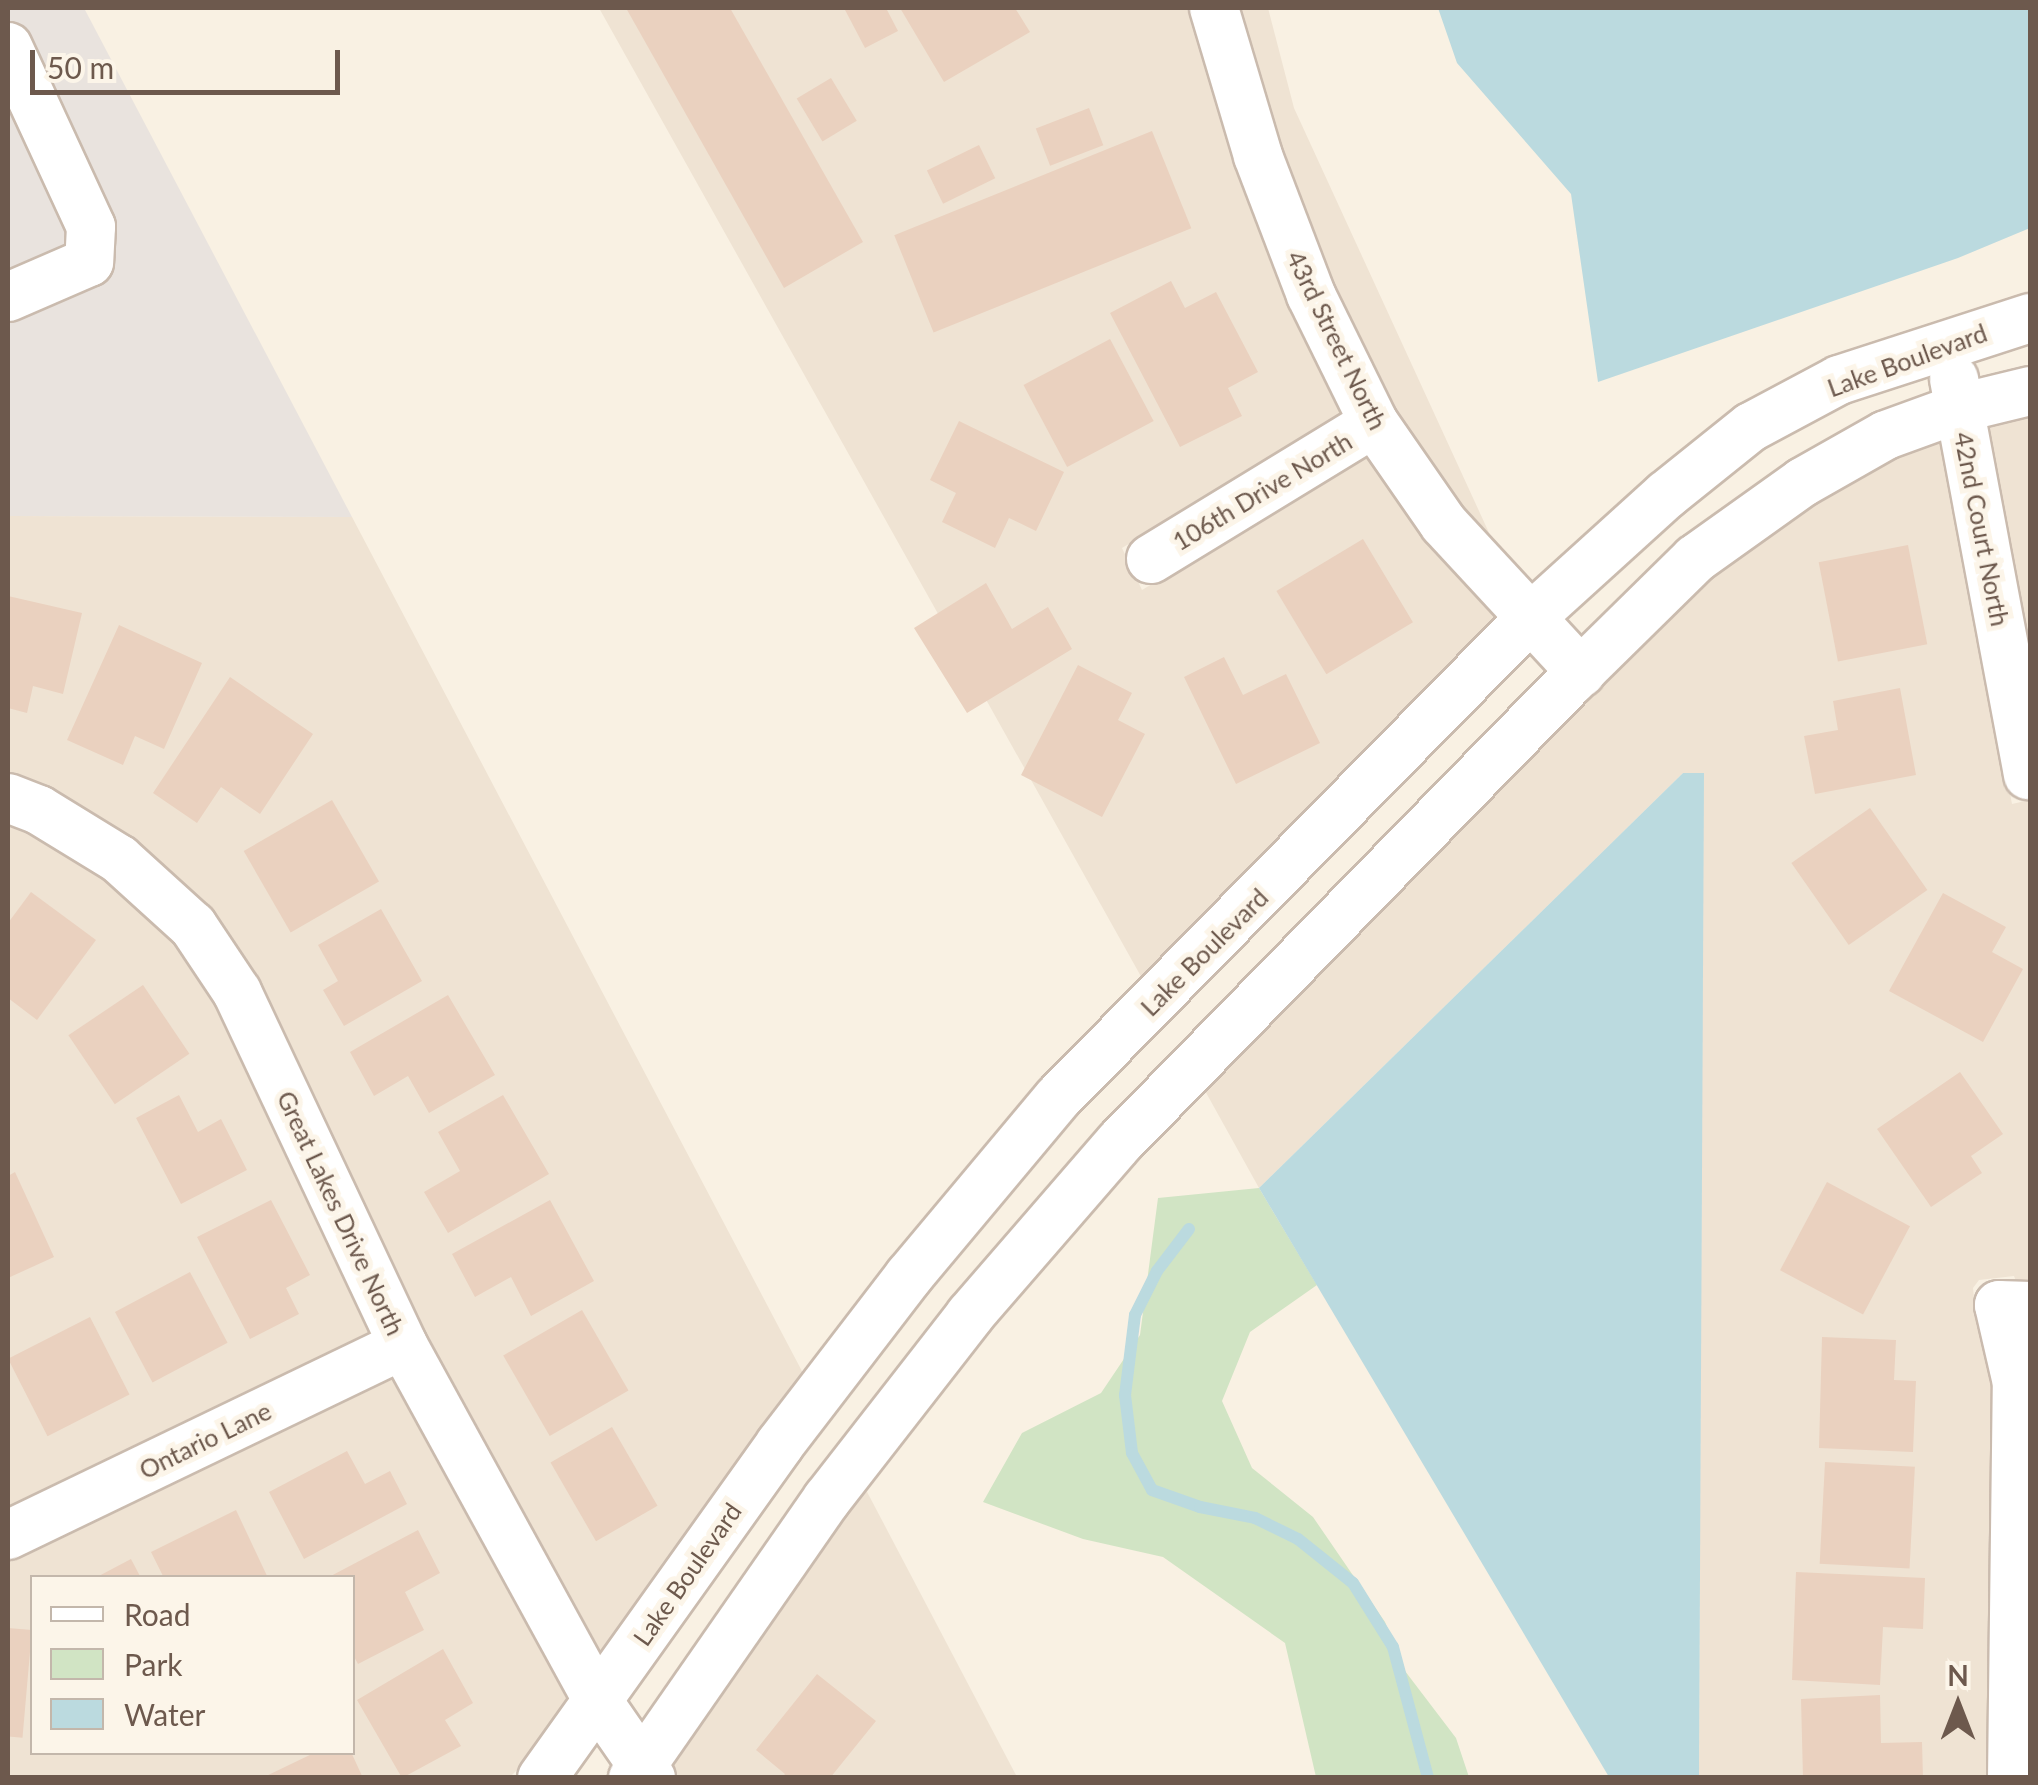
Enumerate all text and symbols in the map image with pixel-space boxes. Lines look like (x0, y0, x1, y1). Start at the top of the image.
scale bar (35, 30, 345, 92)
text: 50 m (47, 49, 114, 85)
street label: 43rd Street North (1281, 246, 1393, 434)
street label: Lake Boulevard (1823, 317, 1991, 403)
street label: 106th Drive North (1167, 426, 1357, 556)
street label: 42nd Court North (1948, 429, 2016, 629)
street label: Lake Boulevard (1134, 882, 1274, 1022)
street label: Great Lakes Drive North (271, 1086, 411, 1340)
street label: Ontario Lane (134, 1395, 276, 1485)
street label: Lake Boulevard (627, 1497, 747, 1651)
legend (30, 1575, 355, 1755)
text: Road (124, 1596, 191, 1632)
text: Park (124, 1646, 183, 1682)
north arrow (1908, 1655, 2008, 1755)
text: N (1947, 1658, 1969, 1692)
text: Water (124, 1696, 206, 1732)

